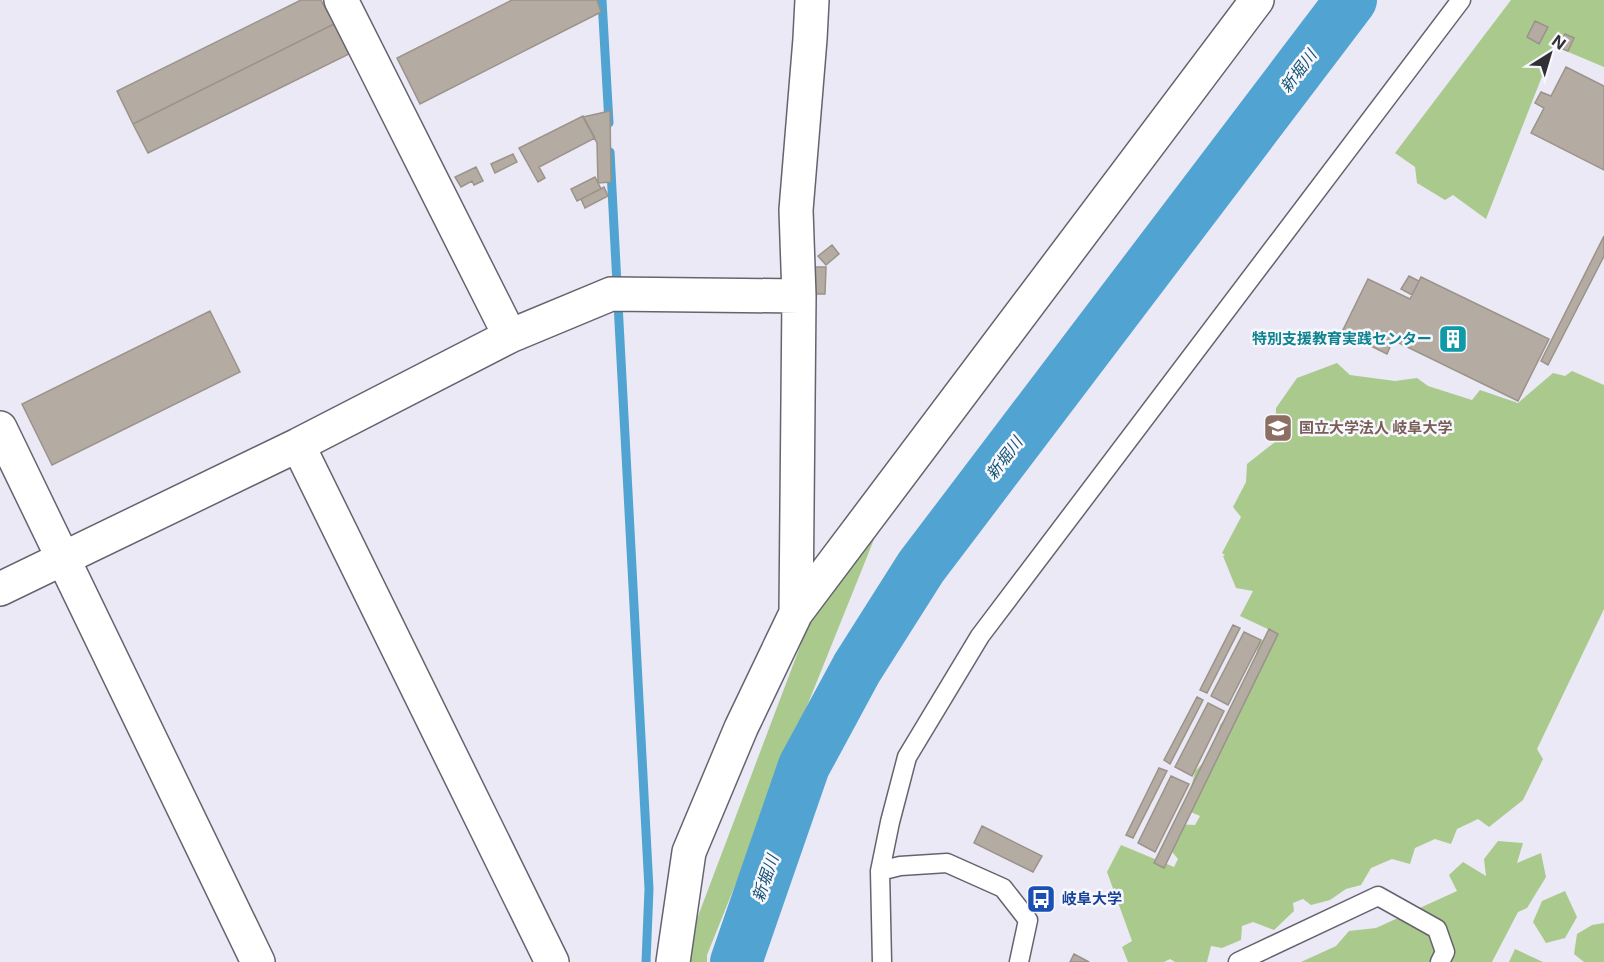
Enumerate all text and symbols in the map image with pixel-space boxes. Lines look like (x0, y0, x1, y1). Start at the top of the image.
north arrow (1520, 24, 1580, 84)
text: N (1548, 30, 1570, 54)
water label: 新堀川 (1276, 44, 1322, 96)
building icon: 特別支援教育実践センター (1437, 323, 1469, 355)
place label: 特別支援教育実践センター (1252, 329, 1432, 348)
school or university icon: 国立大学法人 岐阜大学 (1262, 412, 1294, 444)
place label: 国立大学法人 岐阜大学 (1299, 418, 1453, 437)
water label: 新堀川 (982, 431, 1028, 483)
water label: 新堀川 (748, 850, 783, 904)
bus stop icon: 岐阜大学 (1025, 883, 1057, 915)
place label: 岐阜大学 (1062, 889, 1122, 908)

